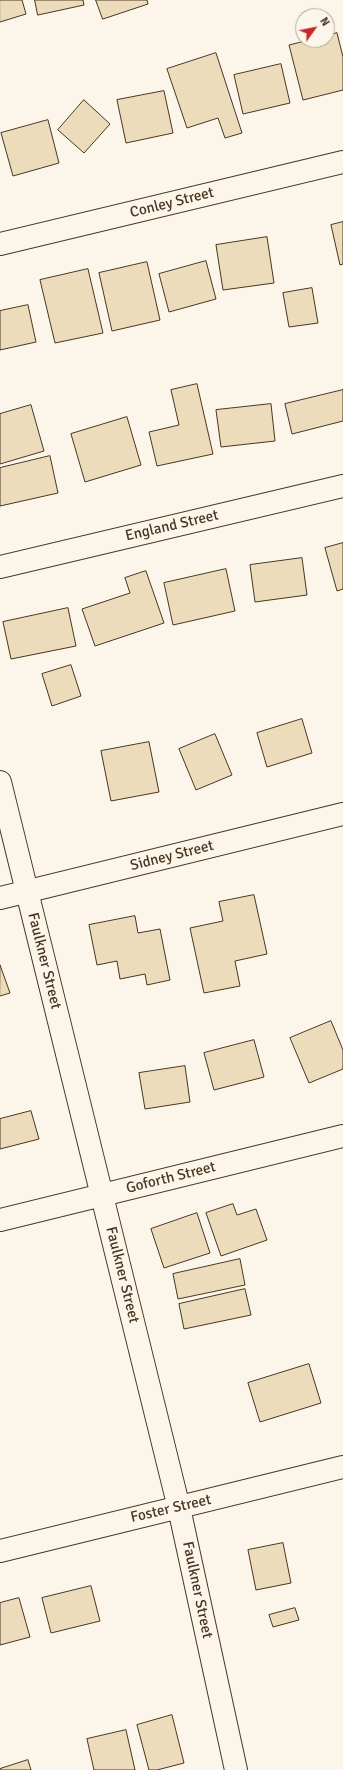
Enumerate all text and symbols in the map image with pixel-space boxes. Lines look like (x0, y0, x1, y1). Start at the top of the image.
north arrow (295, 8, 335, 48)
text: N (317, 15, 332, 28)
street label: Conley Street (128, 184, 216, 222)
street label: England Street (124, 507, 220, 545)
street label: Sidney Street (128, 837, 216, 875)
street label: Faulkner Street (23, 911, 65, 1011)
street label: Goforth Street (124, 1158, 218, 1198)
street label: Faulkner Street (101, 1225, 143, 1325)
street label: Foster Street (129, 1491, 213, 1527)
street label: Faulkner Street (178, 1540, 216, 1640)

